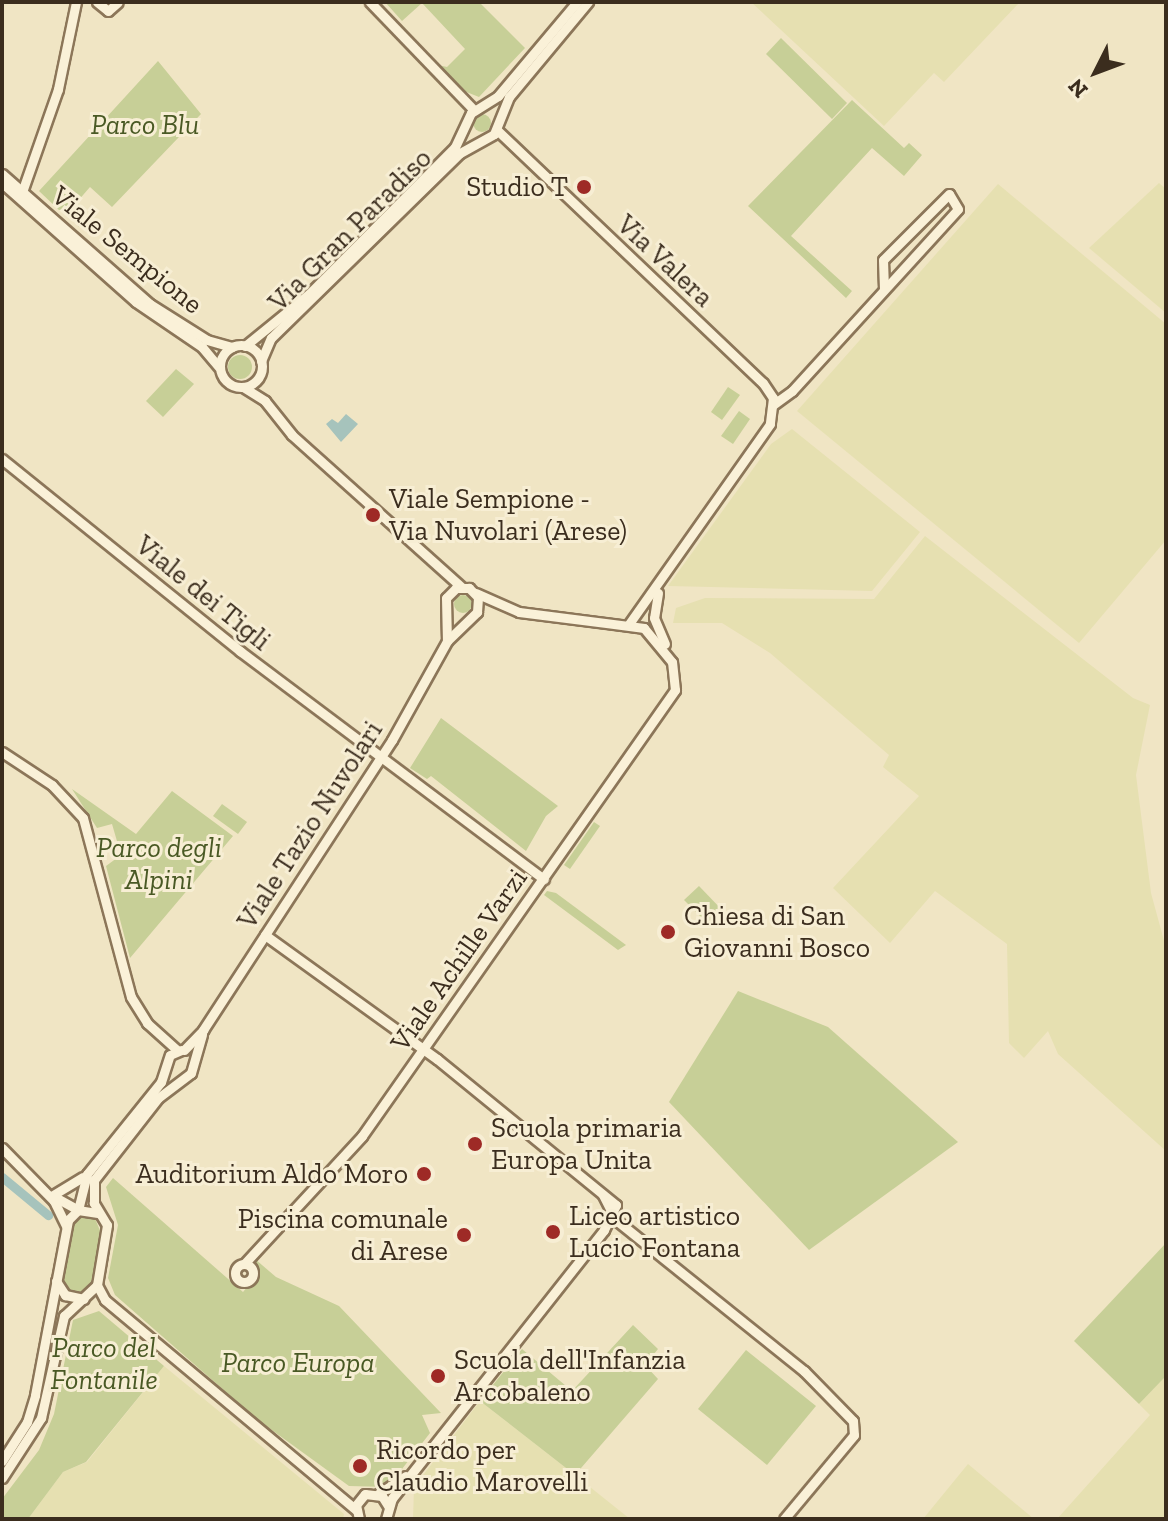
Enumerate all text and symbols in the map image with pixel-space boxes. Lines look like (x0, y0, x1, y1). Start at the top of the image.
north arrow (1056, 32, 1136, 112)
text: N (1062, 73, 1093, 104)
park label: Parco Blu (91, 108, 199, 142)
street label: Via Gran Paradiso (261, 141, 439, 319)
place label: Studio T (466, 170, 568, 204)
marker: Studio T (575, 178, 593, 196)
street label: Viale Sempione (45, 179, 209, 321)
street label: Via Valera (609, 207, 721, 315)
place label: Viale Sempione - Via Nuvolari (Arese) (389, 482, 627, 548)
marker: Viale Sempione - Via Nuvolari (Arese) (364, 506, 382, 524)
street label: Viale dei Tigli (129, 528, 277, 658)
street label: Viale Tazio Nuvolari (230, 715, 390, 935)
park label: Parco degli Alpini (96, 831, 222, 897)
street label: Viale Achille Varzi (383, 861, 535, 1059)
place label: Chiesa di San Giovanni Bosco (684, 899, 870, 965)
marker: Chiesa di San Giovanni Bosco (659, 923, 677, 941)
place label: Scuola primaria Europa Unita (491, 1111, 682, 1177)
marker: Scuola primaria Europa Unita (466, 1135, 484, 1153)
place label: Auditorium Aldo Moro (135, 1157, 408, 1191)
marker: Auditorium Aldo Moro (415, 1165, 433, 1183)
place label: Liceo artistico Lucio Fontana (569, 1199, 740, 1265)
place label: Piscina comunale di Arese (238, 1202, 448, 1268)
marker: Liceo artistico Lucio Fontana (544, 1223, 562, 1241)
marker: Piscina comunale di Arese (455, 1226, 473, 1244)
park label: Parco del Fontanile (50, 1331, 158, 1397)
place label: Scuola dell'Infanzia Arcobaleno (454, 1343, 686, 1409)
park label: Parco Europa (221, 1346, 375, 1380)
marker: Scuola dell'Infanzia Arcobaleno (429, 1367, 447, 1385)
place label: Ricordo per Claudio Marovelli (376, 1433, 588, 1499)
marker: Ricordo per Claudio Marovelli (351, 1457, 369, 1475)

